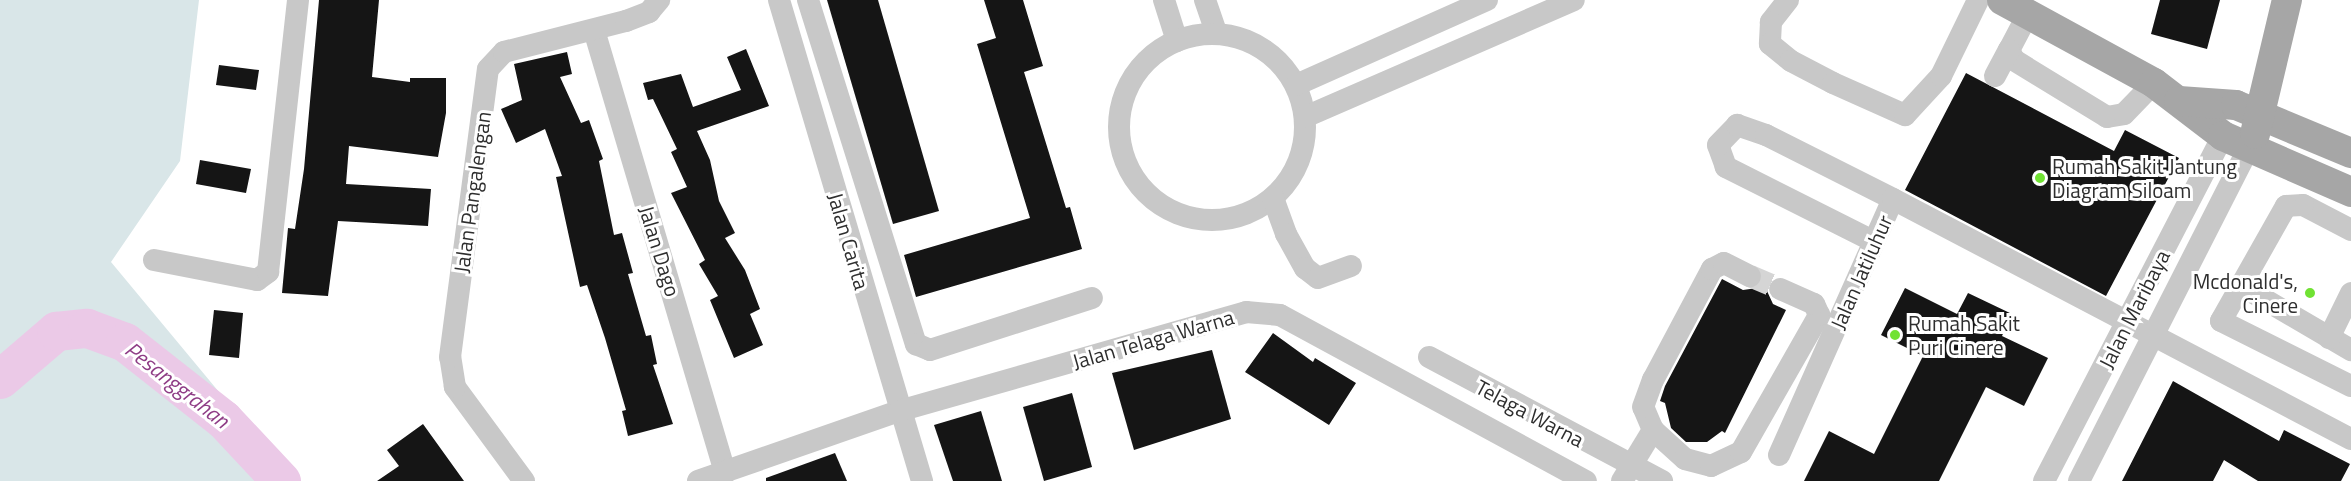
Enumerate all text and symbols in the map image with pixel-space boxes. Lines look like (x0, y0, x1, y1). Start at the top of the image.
street label: Jalan Pangalengan (448, 110, 496, 274)
place label: Rumah Sakit Jantung Diagram Siloam (2052, 153, 2237, 203)
marker: Rumah Sakit Jantung Diagram Siloam (2033, 171, 2047, 185)
street label: Jalan Carita (823, 190, 875, 292)
street label: Jalan Dago (634, 202, 686, 300)
street label: Jalan Jatiluhur (1825, 211, 1897, 333)
street label: Jalan Maribaya (2093, 245, 2175, 373)
place label: Mcdonald's, Cinere (2193, 268, 2298, 318)
marker: Mcdonald's, Cinere (2303, 286, 2317, 300)
street label: Jalan Telaga Warna (1069, 304, 1237, 374)
place label: Rumah Sakit Puri Cinere (1908, 310, 2020, 360)
marker: Rumah Sakit Puri Cinere (1886, 326, 1904, 344)
water label: Pesanggrahan (120, 336, 234, 434)
street label: Telaga Warna (1472, 374, 1588, 452)

